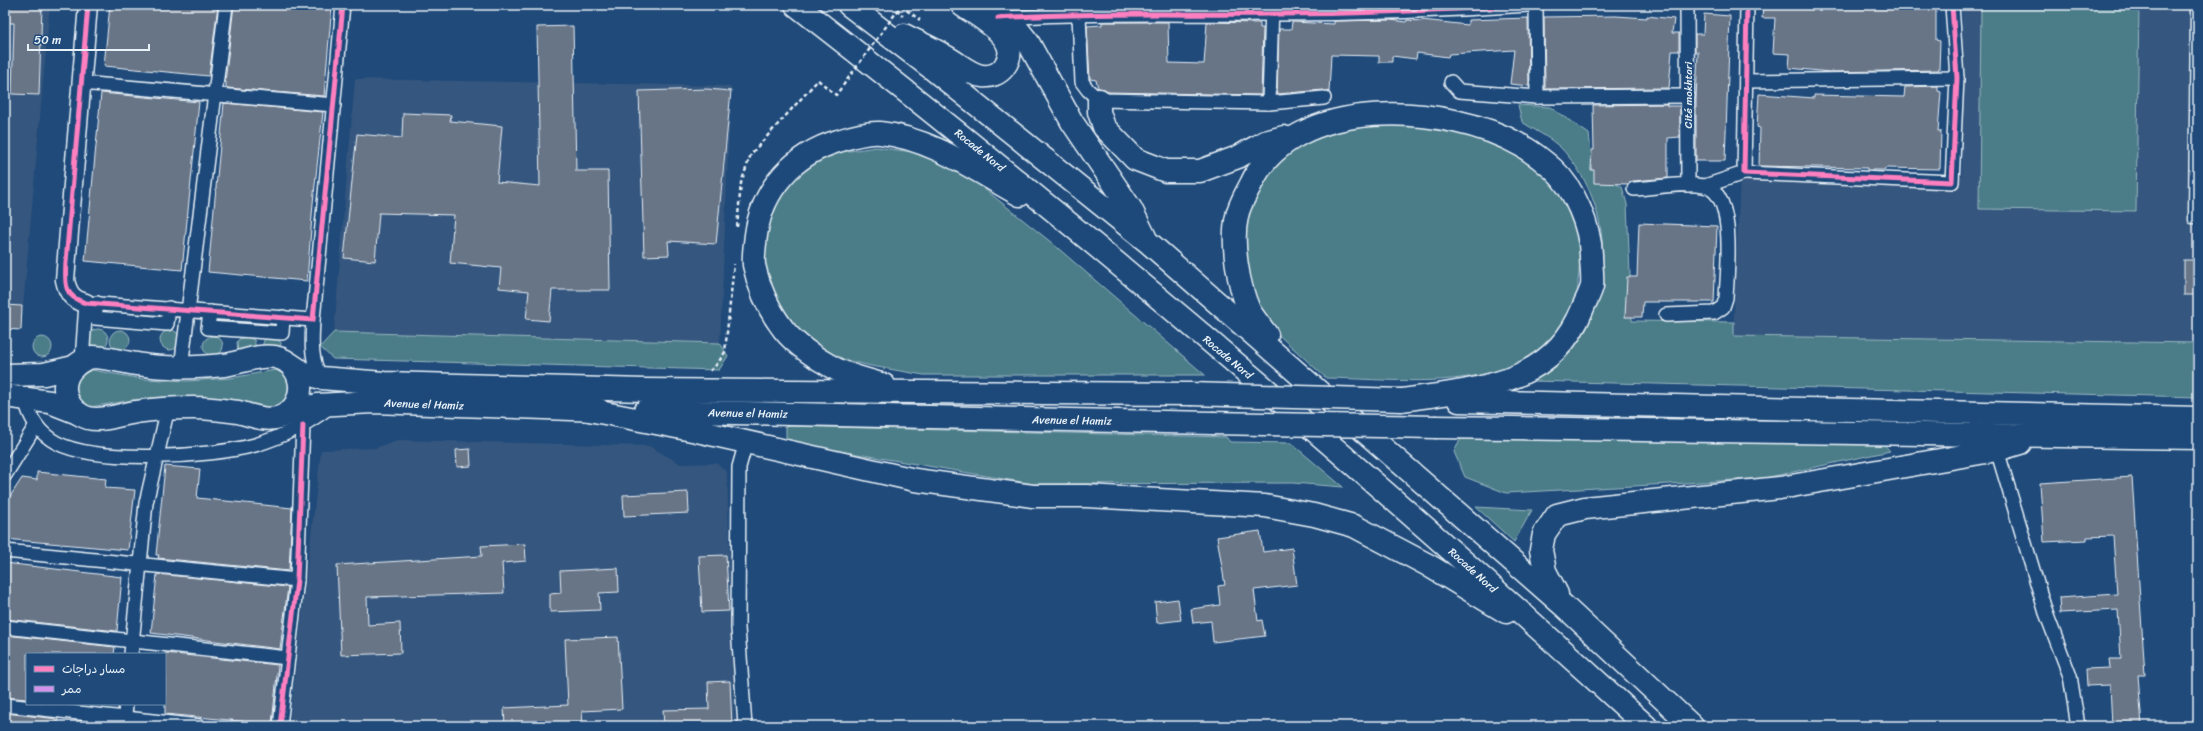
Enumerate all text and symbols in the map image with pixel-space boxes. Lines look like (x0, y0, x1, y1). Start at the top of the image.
scale bar (28, 26, 149, 52)
text: 50 m (34, 29, 61, 51)
street label: Cité mokhtari (1679, 61, 1698, 128)
street label: Rocade Nord (950, 124, 1010, 178)
street label: Rocade Nord (1198, 331, 1258, 385)
street label: Avenue el Hamiz (383, 394, 465, 415)
street label: Avenue el Hamiz (707, 403, 789, 424)
street label: Avenue el Hamiz (1031, 410, 1113, 431)
street label: Rocade Nord (1444, 543, 1502, 599)
legend (26, 653, 166, 705)
text: مسار دراجات (62, 658, 125, 680)
text: ممر (61, 678, 81, 700)

